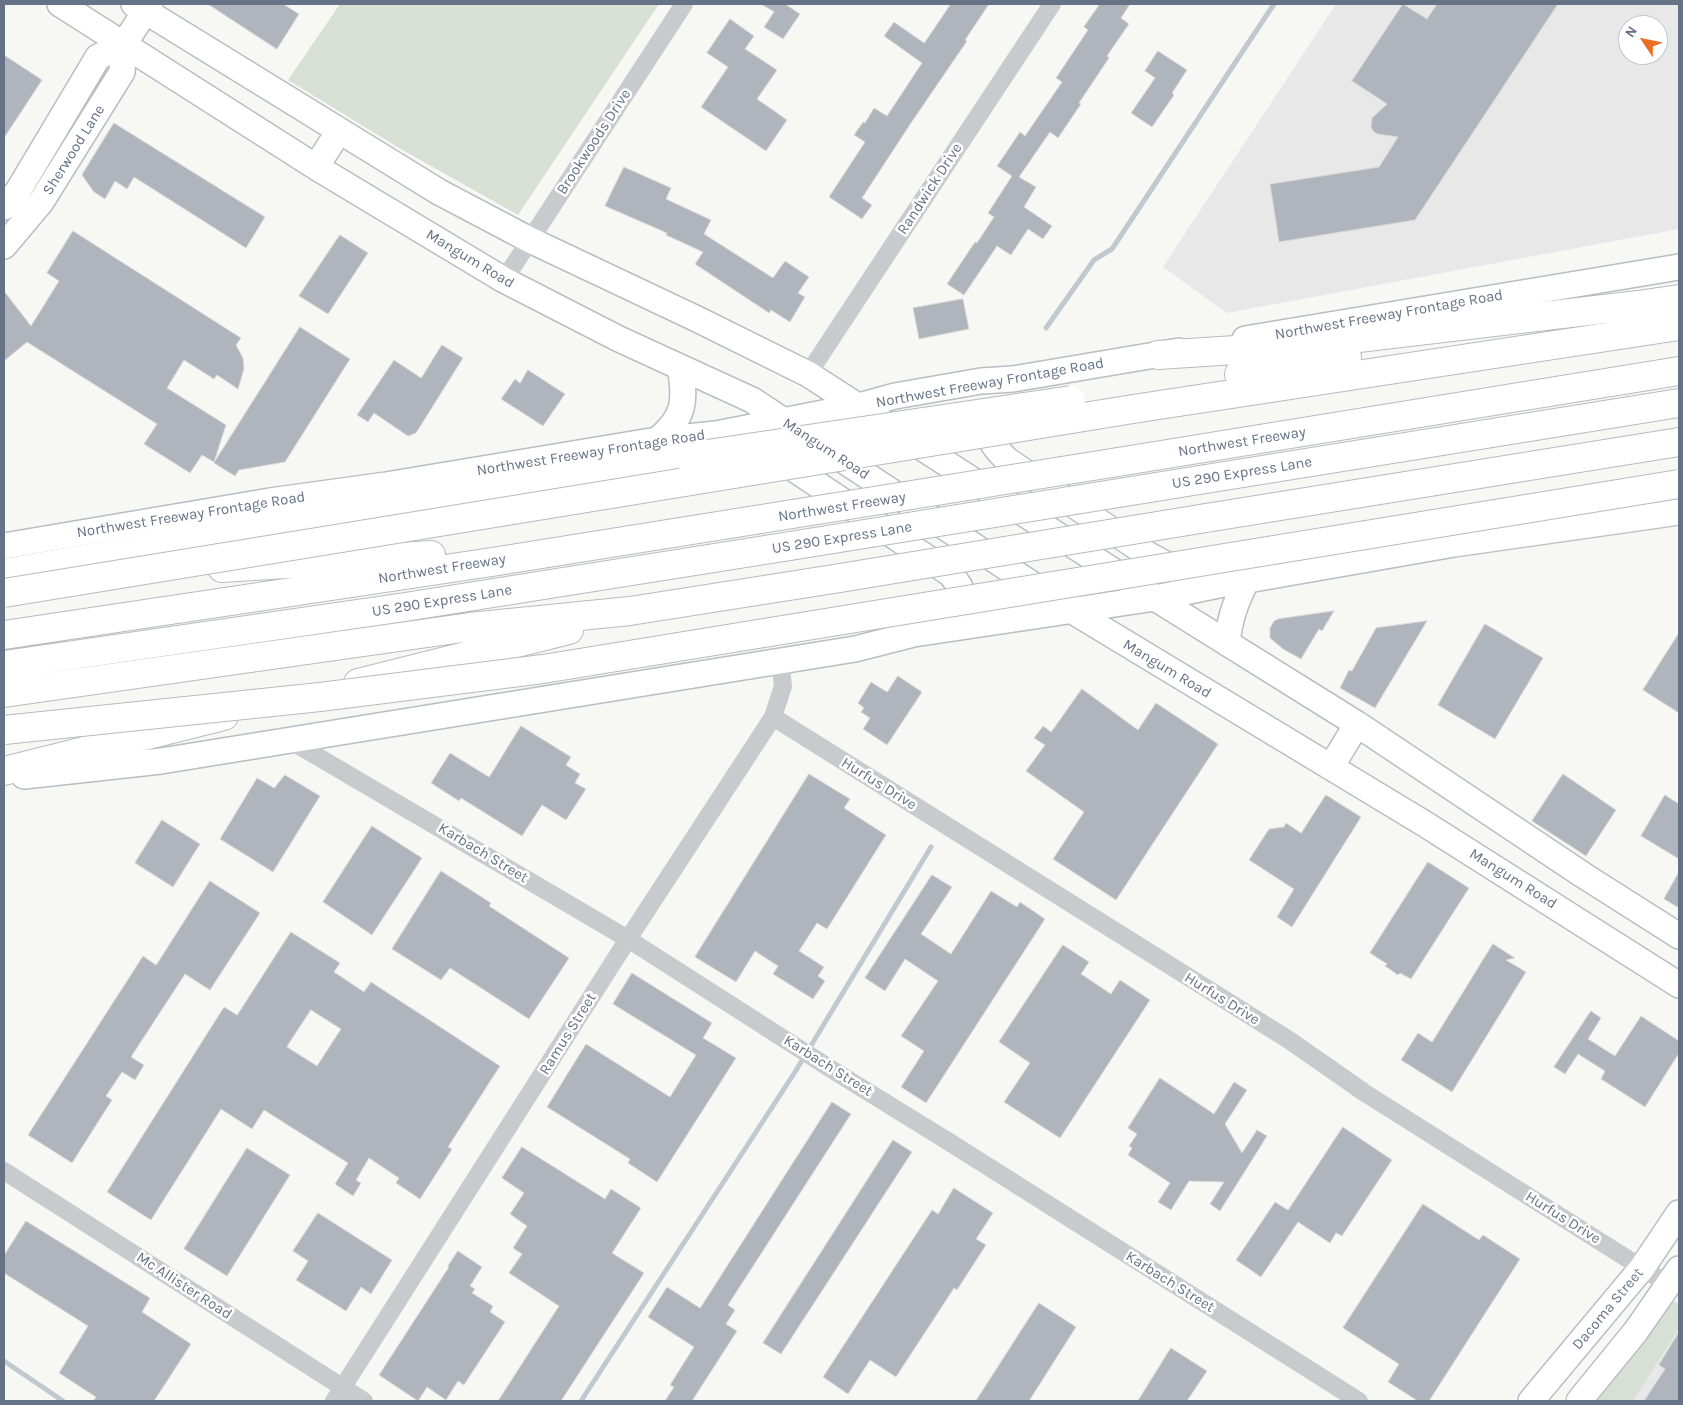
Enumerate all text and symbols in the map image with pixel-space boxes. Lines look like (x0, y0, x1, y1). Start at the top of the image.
north arrow (1618, 15, 1668, 65)
text: N (1621, 23, 1641, 41)
street label: Brookwoods Drive (553, 86, 635, 198)
street label: Sherwood Lane (39, 102, 109, 198)
street label: Randwick Drive (894, 140, 966, 238)
street label: Mangum Road (423, 226, 517, 292)
street label: Northwest Freeway Frontage Road (1274, 286, 1504, 344)
street label: Northwest Freeway Frontage Road (875, 354, 1105, 412)
street label: Mangum Road (779, 414, 873, 484)
street label: Northwest Freeway (1177, 423, 1307, 461)
street label: Northwest Freeway Frontage Road (475, 426, 707, 480)
street label: US 290 Express Lane (1171, 453, 1313, 493)
street label: Northwest Freeway Frontage Road (75, 488, 307, 542)
street label: Northwest Freeway (777, 488, 907, 526)
street label: US 290 Express Lane (771, 518, 913, 558)
street label: Northwest Freeway (377, 550, 507, 588)
street label: US 290 Express Lane (371, 581, 513, 621)
street label: Mangum Road (1120, 636, 1214, 702)
street label: Hurfus Drive (838, 754, 920, 814)
street label: Karbach Street (435, 819, 531, 887)
street label: Mangum Road (1466, 845, 1560, 913)
street label: Hurfus Drive (1181, 969, 1263, 1029)
street label: Ramus Street (536, 990, 600, 1078)
street label: Karbach Street (780, 1031, 876, 1101)
street label: Hurfus Drive (1522, 1188, 1604, 1248)
street label: Karbach Street (1122, 1247, 1218, 1317)
street label: Mc Allister Road (133, 1248, 235, 1324)
street label: Dacoma Street (1569, 1264, 1647, 1354)

